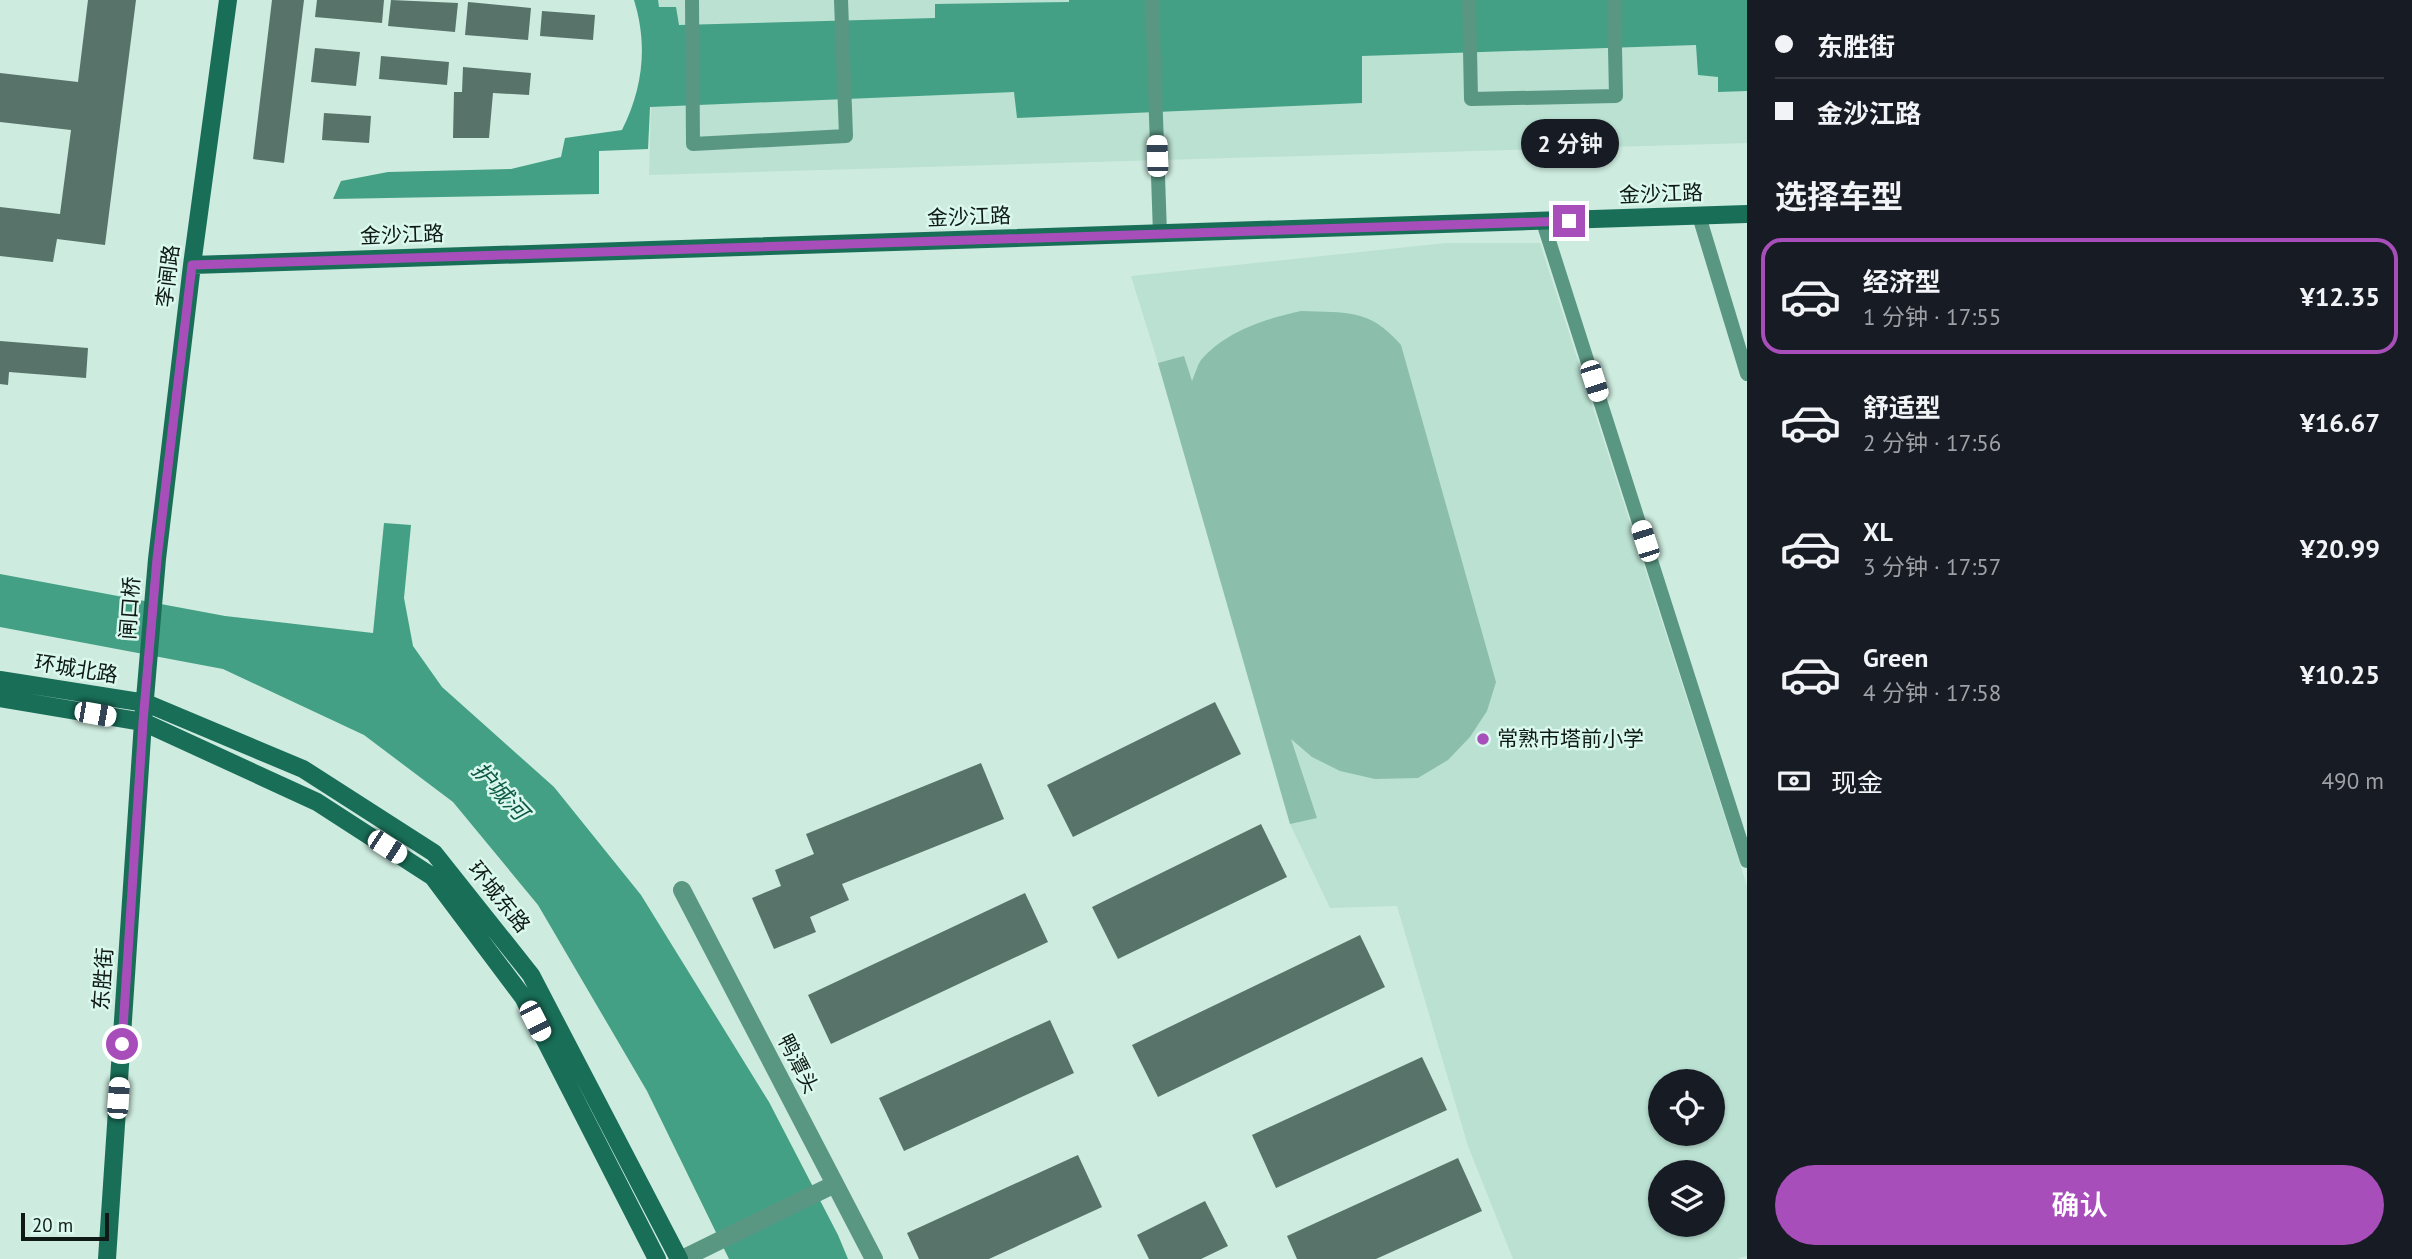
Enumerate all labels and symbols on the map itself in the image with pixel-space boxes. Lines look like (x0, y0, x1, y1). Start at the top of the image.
callout: 2 分钟 (1520, 120, 1618, 168)
car (1146, 135, 1169, 177)
street label: 金沙江路 (1619, 179, 1703, 208)
street label: 金沙江路 (927, 202, 1011, 231)
route end (1553, 205, 1585, 237)
street label: 金沙江路 (360, 220, 444, 249)
street label: 李闸路 (150, 243, 185, 309)
car (1578, 358, 1611, 404)
car (1629, 518, 1662, 564)
street label: 闸口桥 (114, 576, 145, 640)
street label: 环城北路 (32, 649, 120, 688)
car (73, 700, 118, 728)
place label: 常熟市塔前小学 (1497, 725, 1644, 752)
marker: 常熟市塔前小学 (1475, 731, 1491, 747)
water label: 护城河 (466, 756, 537, 829)
car (364, 827, 411, 867)
street label: 环城东路 (462, 856, 536, 938)
street label: 东胜街 (87, 947, 118, 1011)
car (517, 998, 554, 1044)
route start (106, 1028, 138, 1060)
street label: 鸭潭头 (772, 1030, 825, 1098)
car (107, 1076, 130, 1120)
scale bar (21, 1210, 108, 1242)

